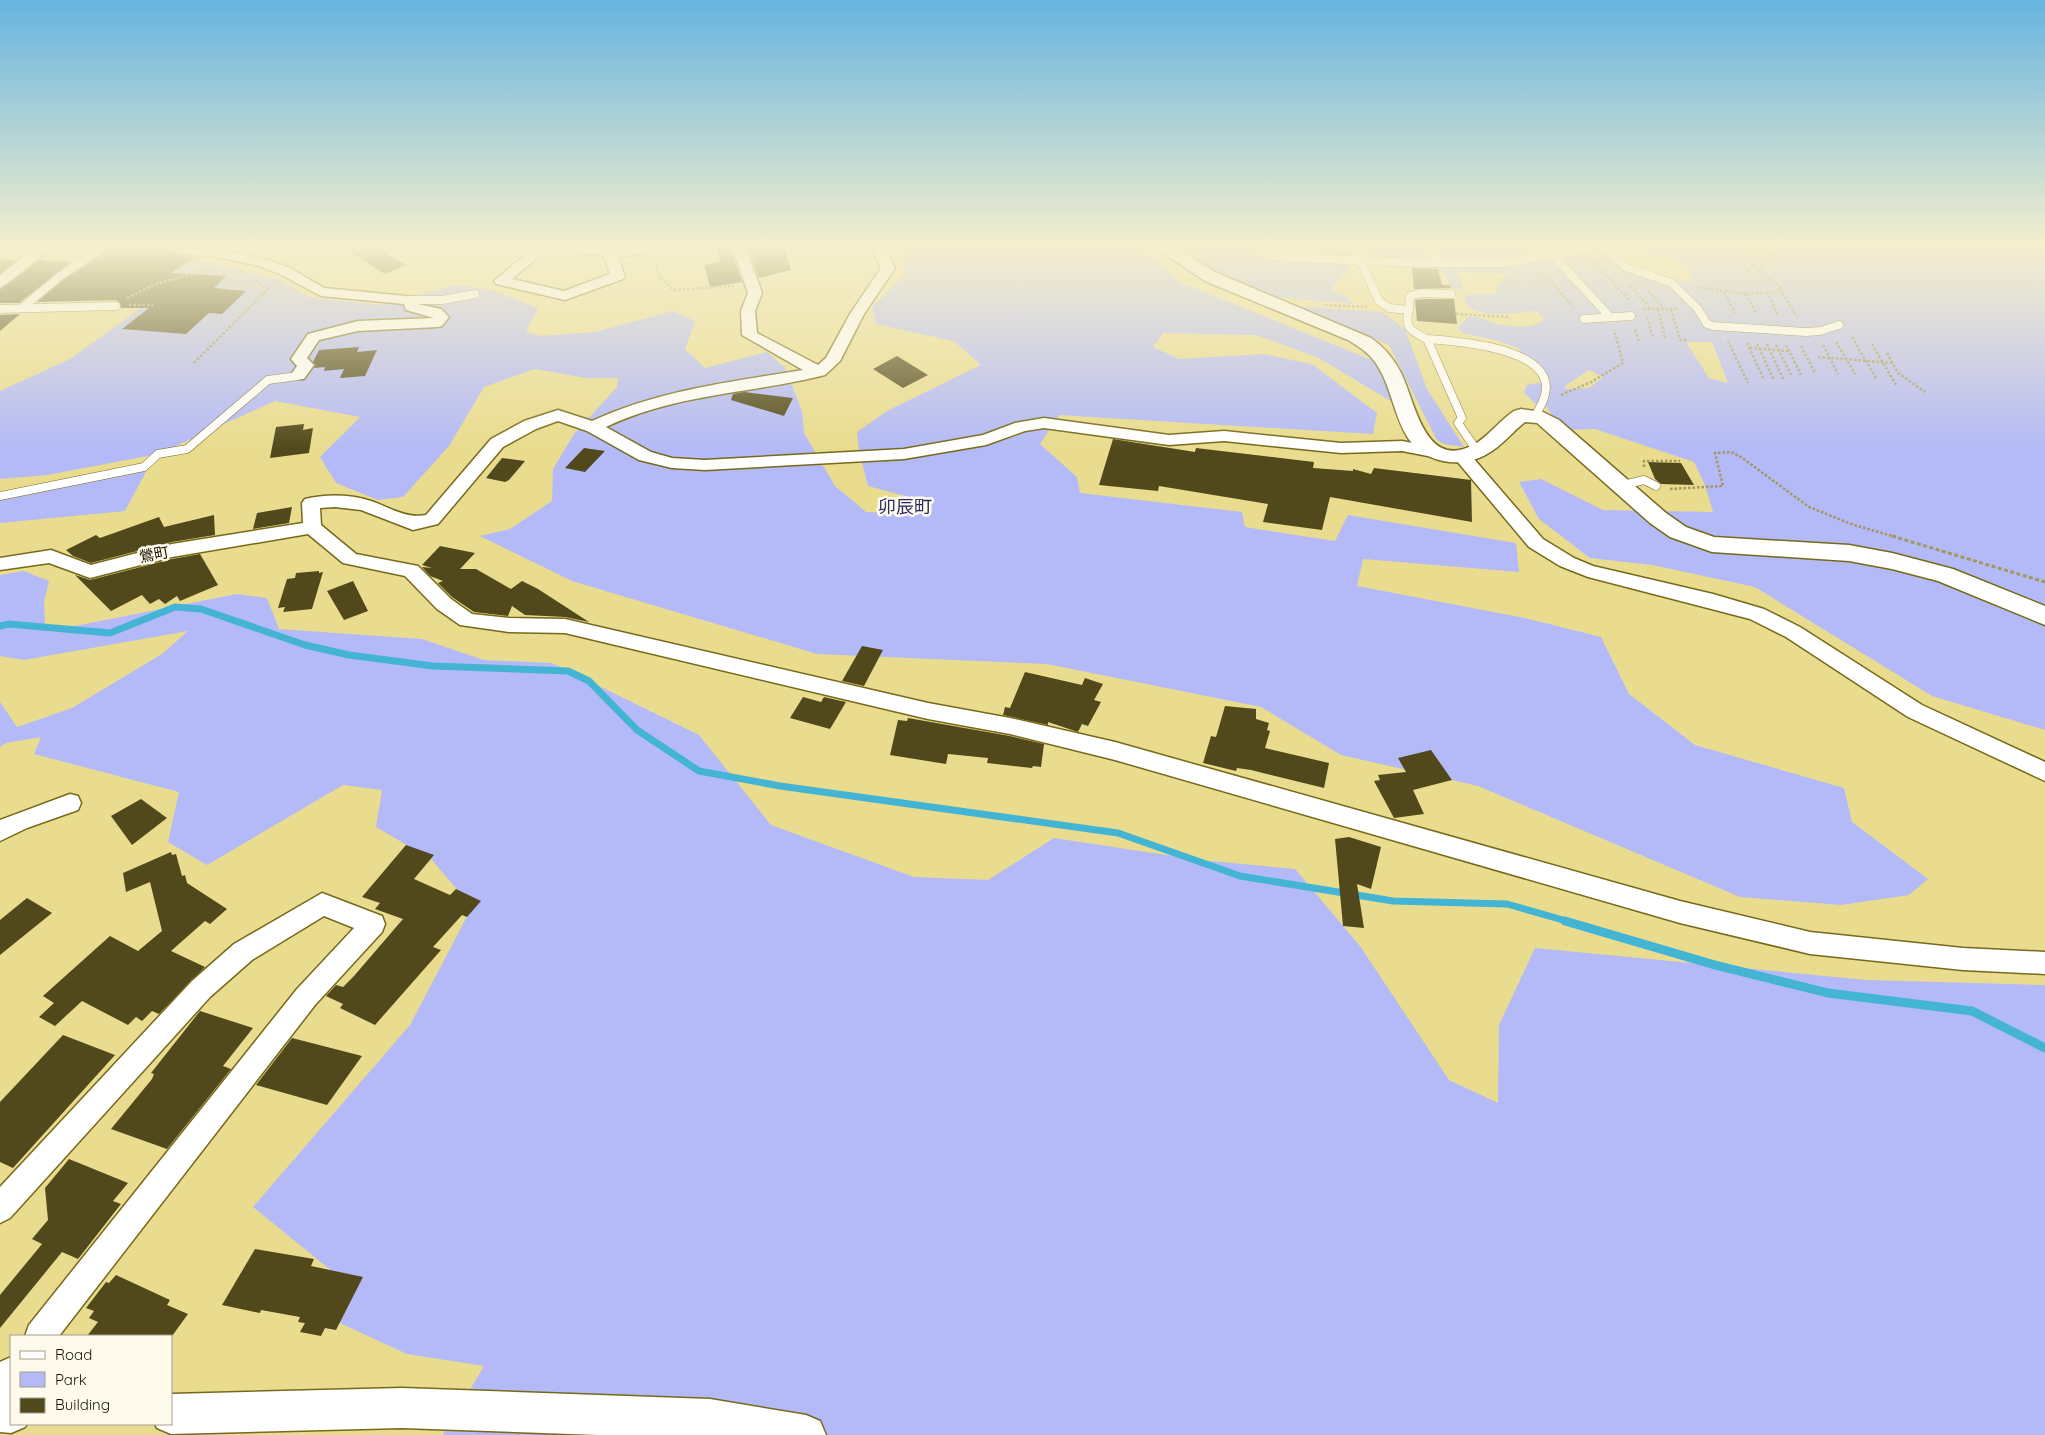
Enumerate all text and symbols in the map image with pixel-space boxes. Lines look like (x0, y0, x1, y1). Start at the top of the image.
district label: 卯辰町 (878, 495, 932, 518)
street label: 鶯町 (137, 542, 171, 566)
legend (10, 1335, 172, 1425)
text: Road (55, 1345, 92, 1364)
text: Park (55, 1370, 87, 1389)
text: Building (55, 1395, 110, 1414)

